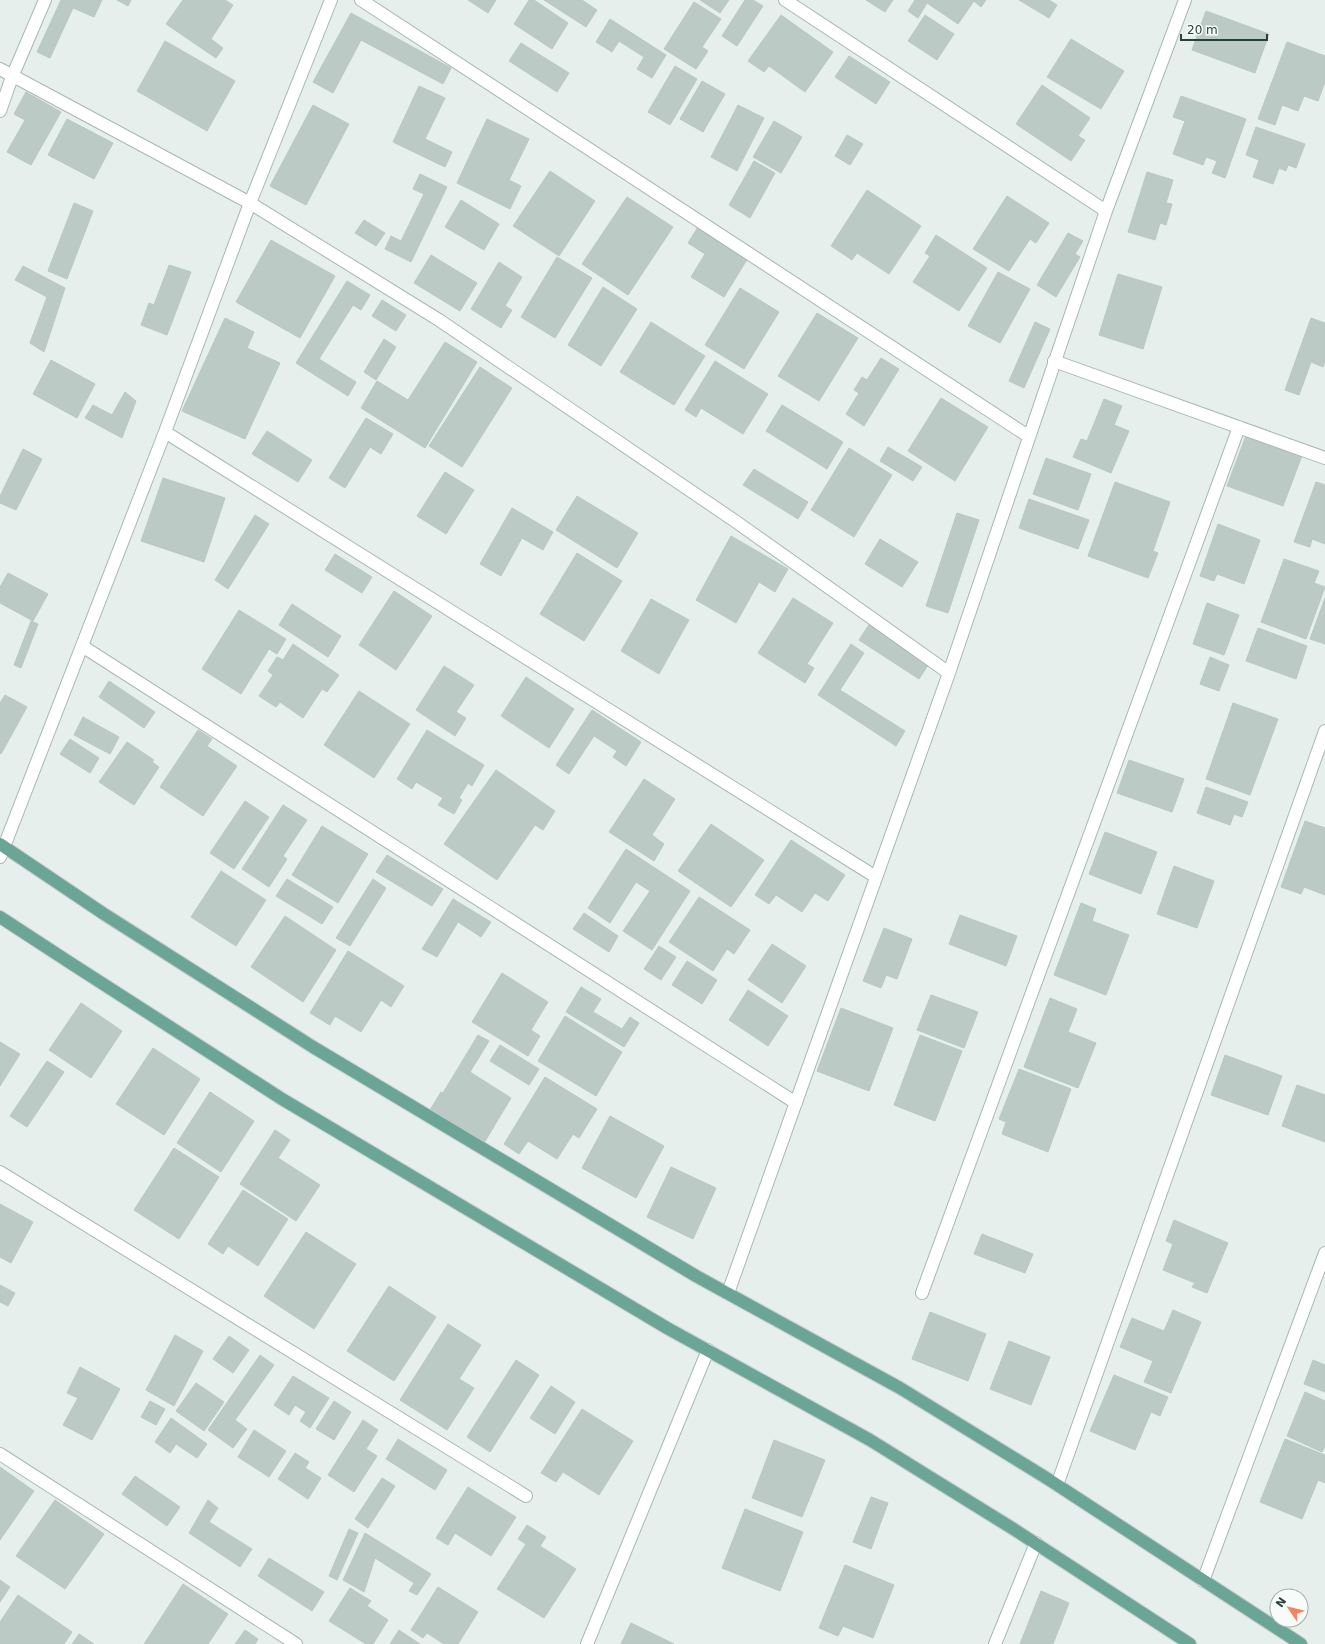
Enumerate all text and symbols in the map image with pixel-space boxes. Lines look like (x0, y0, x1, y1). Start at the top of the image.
scale bar (1181, 16, 1267, 42)
text: 20 m (1187, 23, 1218, 37)
north arrow (1269, 1588, 1309, 1628)
text: N (1273, 1595, 1289, 1610)

